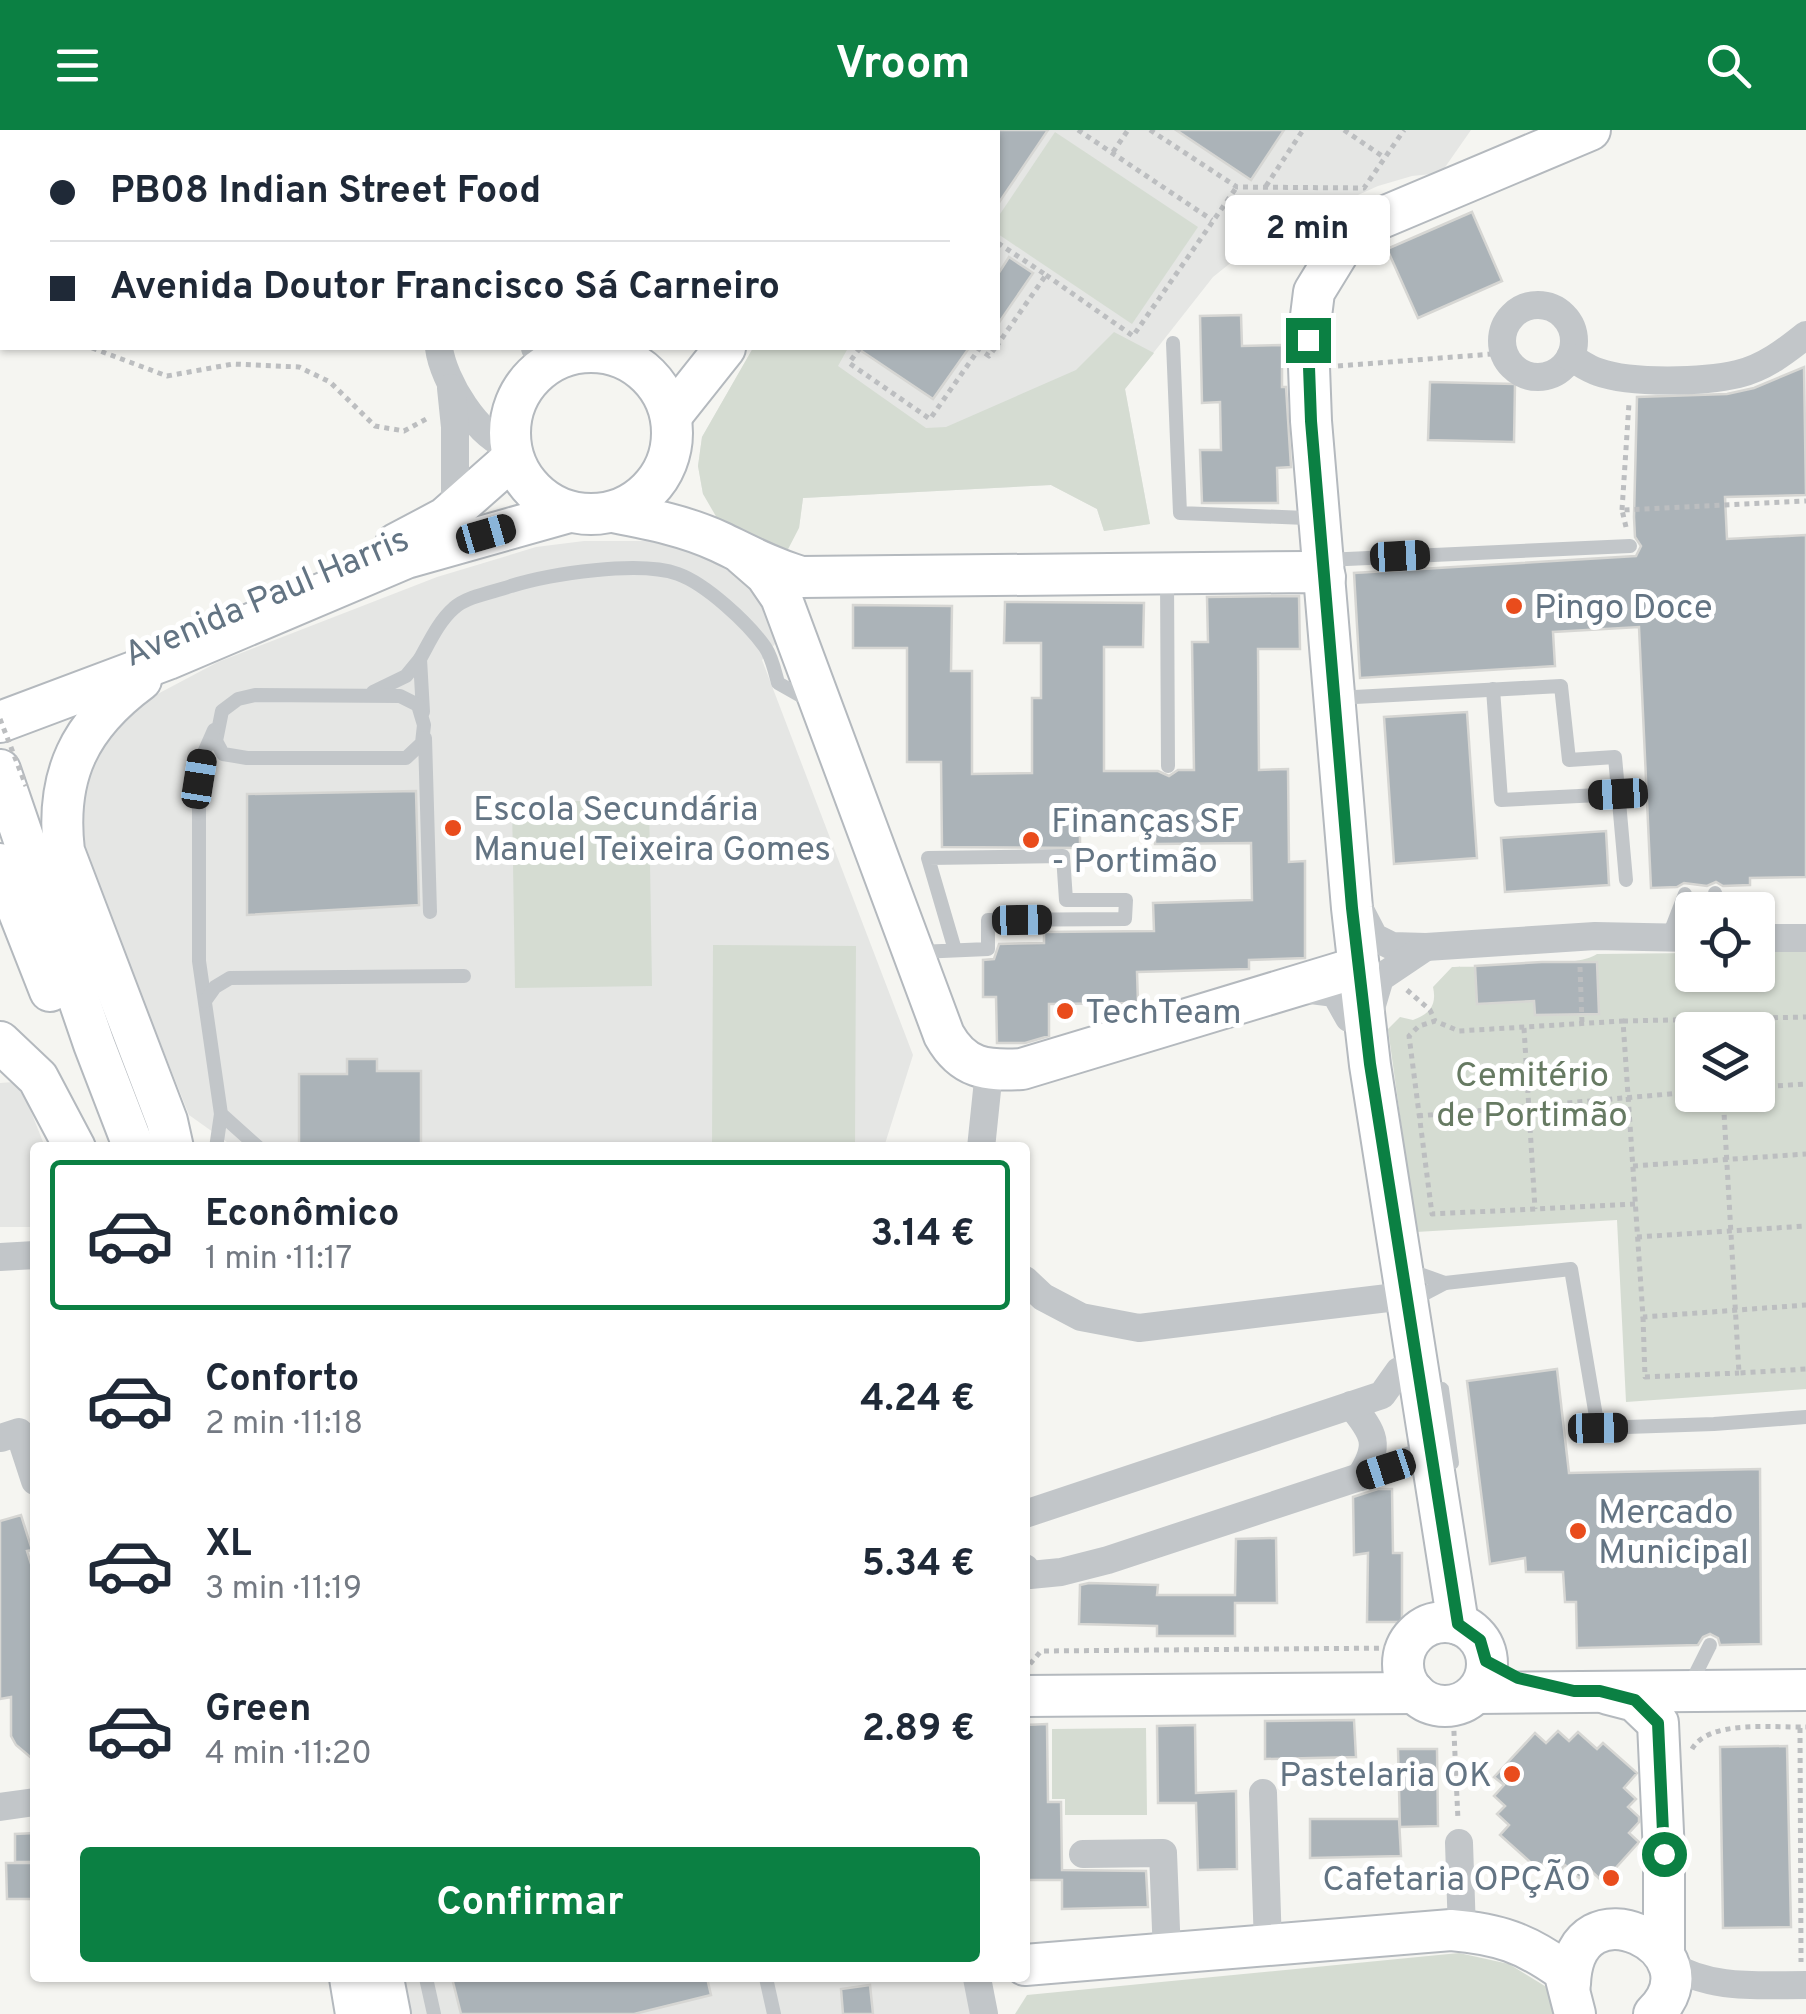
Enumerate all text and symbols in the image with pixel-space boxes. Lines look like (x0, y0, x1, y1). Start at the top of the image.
text: Vroom (835, 37, 971, 94)
icon: menu (50, 38, 105, 93)
icon: search (1701, 38, 1756, 93)
text: PB08 Indian Street Food (110, 168, 541, 217)
callout: 2 min (1226, 195, 1390, 265)
text: 2 min (1266, 210, 1349, 250)
text: Avenida Doutor Francisco Sá Carneiro (110, 264, 780, 313)
route end (1286, 318, 1331, 363)
car (453, 511, 519, 557)
street label: Avenida Paul Harris (118, 519, 416, 679)
car (1369, 539, 1431, 573)
place label: Pingo Doce (1534, 587, 1713, 631)
marker: Pingo Doce (1503, 595, 1525, 617)
car (179, 747, 219, 811)
car (1587, 777, 1649, 811)
place label: Escola Secundária Manuel Teixeira Gomes (473, 789, 831, 873)
place label: Finanças SF - Portimão (1051, 801, 1239, 885)
marker: Escola Secundária Manuel Teixeira Gomes (442, 817, 464, 839)
marker: Finanças SF - Portimão (1020, 829, 1042, 851)
map controls (1675, 892, 1775, 1112)
button: locate (1675, 892, 1775, 992)
car (992, 904, 1052, 936)
place label: TechTeam (1085, 992, 1242, 1036)
marker: TechTeam (1054, 1000, 1076, 1022)
button: layers (1675, 1012, 1775, 1112)
park label: Cemitério de Portimão (1436, 1055, 1628, 1139)
icon: car (85, 1190, 175, 1280)
text: Econômico (205, 1191, 400, 1240)
text: 3.14 € (871, 1211, 975, 1260)
text: 1 min · 11:17 (205, 1240, 352, 1280)
icon: car (85, 1355, 175, 1445)
text: Conforto (205, 1356, 359, 1405)
text: 4.24 € (860, 1376, 975, 1425)
text: 2 min · 11:18 (205, 1405, 363, 1445)
car (1568, 1412, 1628, 1444)
car (1353, 1445, 1419, 1493)
place label: Mercado Municipal (1598, 1492, 1749, 1576)
icon: car (85, 1520, 175, 1610)
marker: Mercado Municipal (1567, 1520, 1589, 1542)
text: XL (205, 1521, 252, 1570)
text: 5.34 € (862, 1541, 975, 1590)
text: 3 min · 11:19 (205, 1570, 362, 1610)
icon: car (85, 1685, 175, 1775)
text: Green (205, 1686, 311, 1735)
text: 2.89 € (862, 1706, 975, 1755)
text: 4 min · 11:20 (205, 1735, 372, 1775)
place label: Pastelaria OK (1279, 1755, 1492, 1799)
marker: Pastelaria OK (1501, 1763, 1523, 1785)
route start (1642, 1832, 1687, 1877)
button: Confirmar (80, 1847, 980, 1962)
place label: Cafetaria OPÇÃO (1322, 1859, 1591, 1903)
marker: Cafetaria OPÇÃO (1600, 1867, 1622, 1889)

